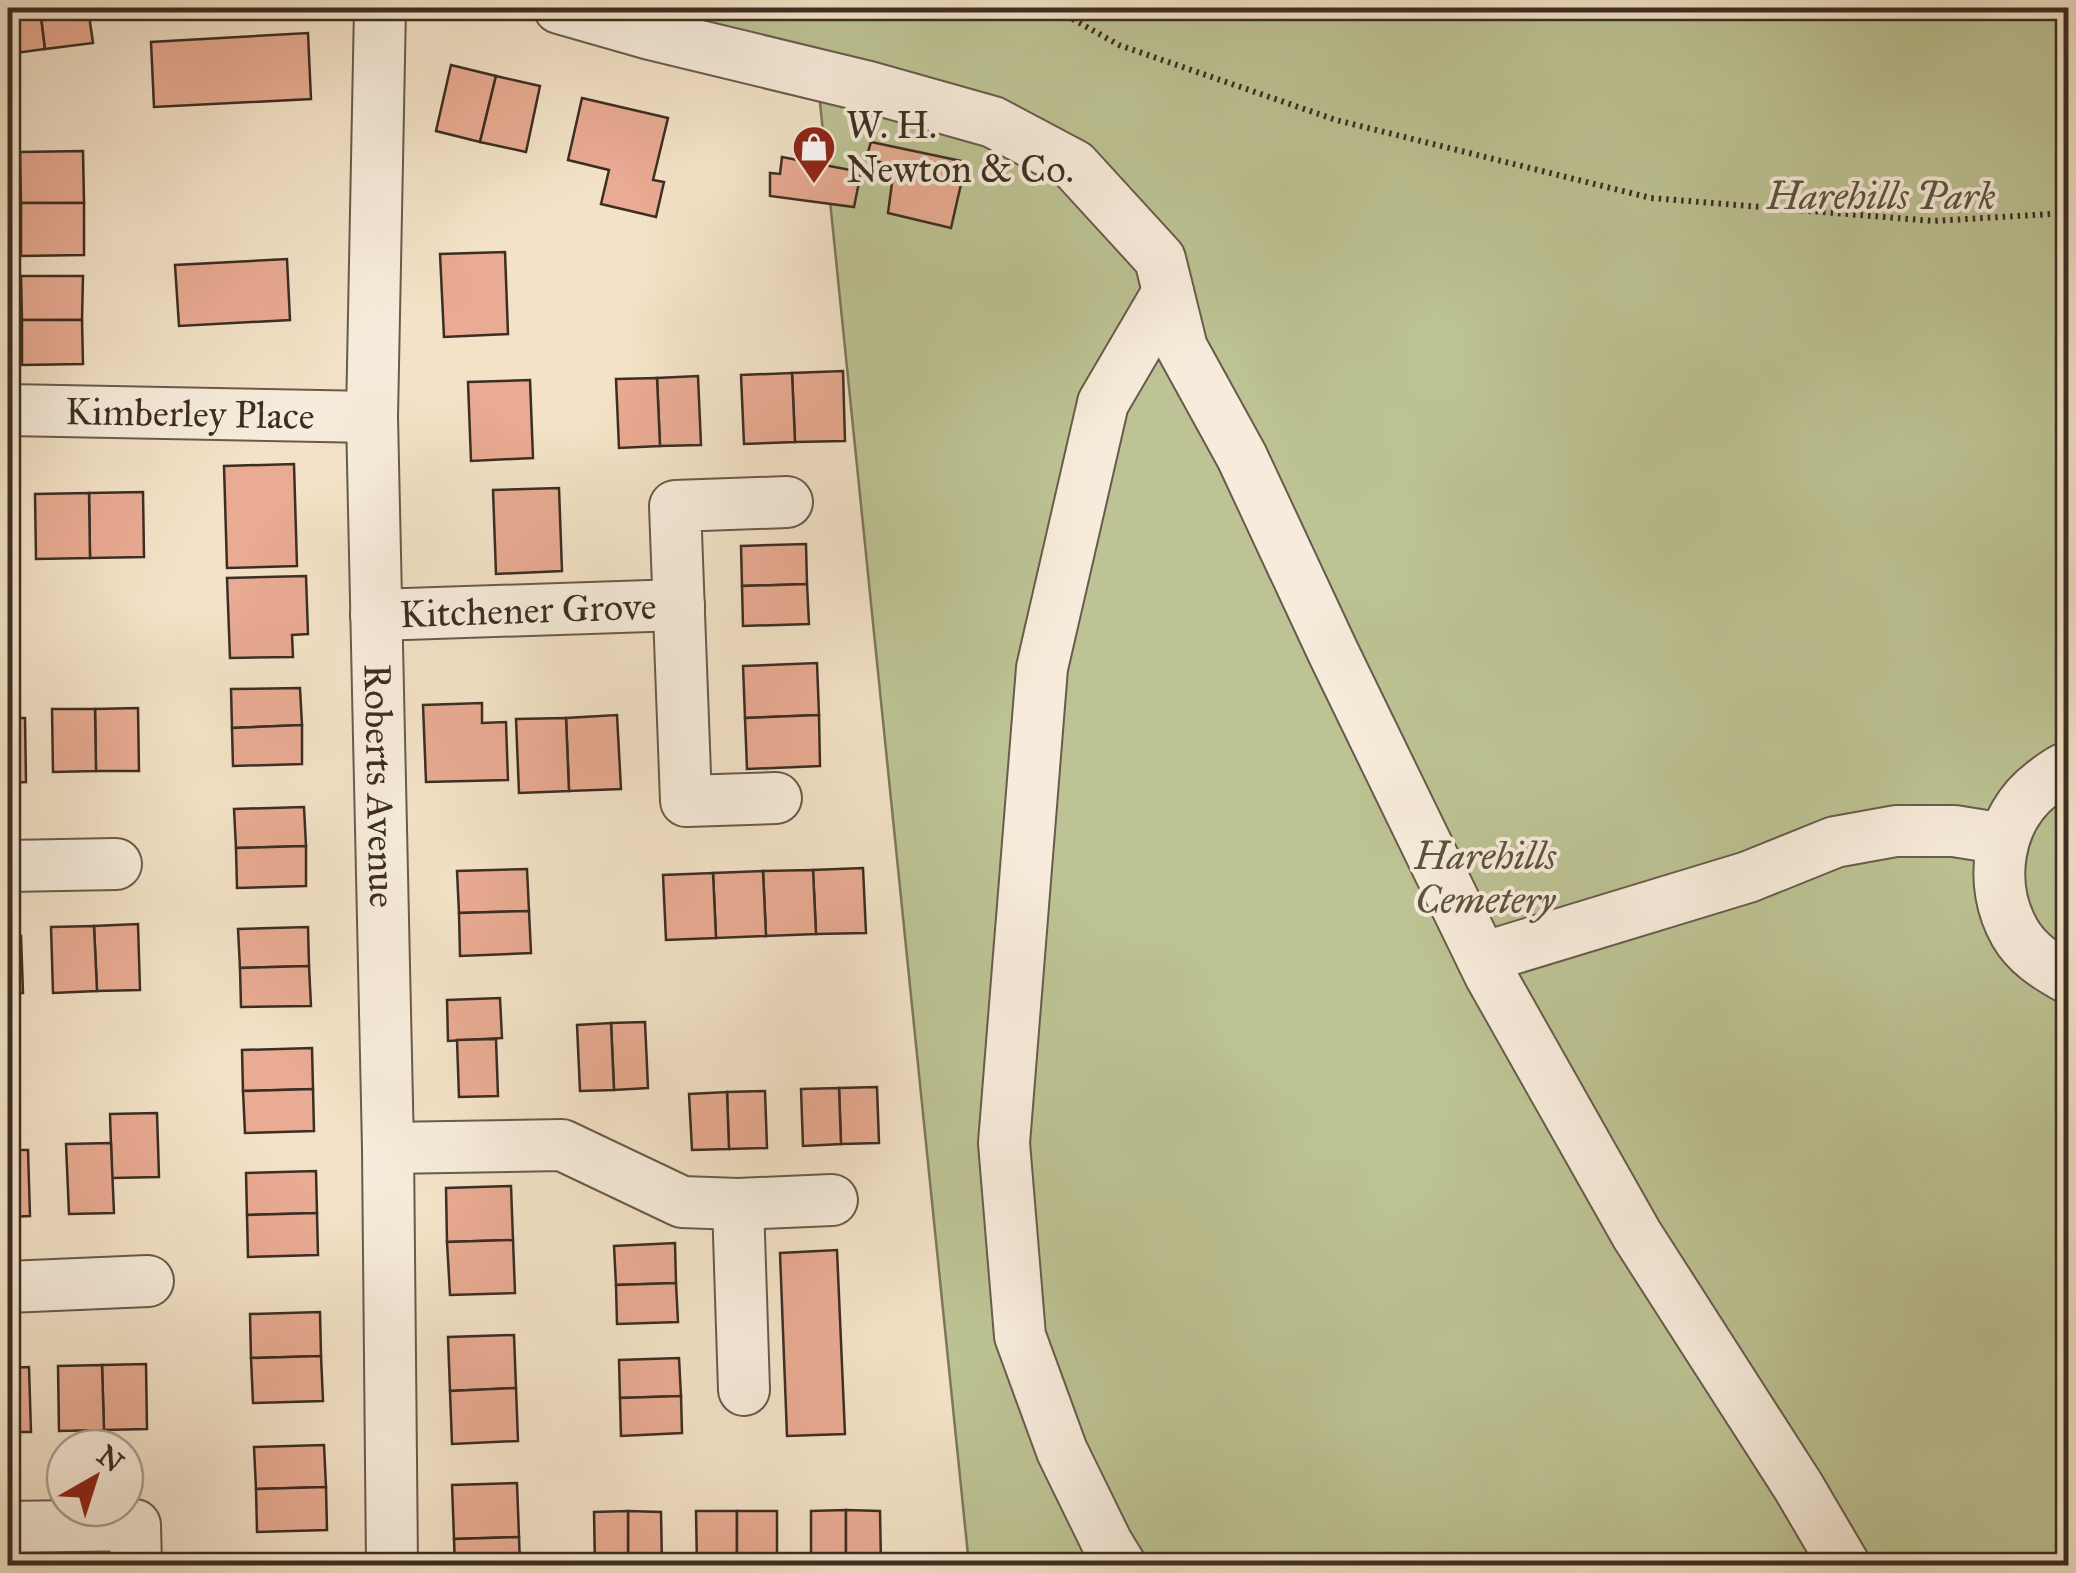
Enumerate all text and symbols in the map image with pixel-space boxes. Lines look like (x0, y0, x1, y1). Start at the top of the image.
place label: W. H. Newton & Co. (846, 102, 1074, 192)
shop icon: W. H. Newton & Co. (791, 124, 837, 185)
park label: Harehills Park (1765, 173, 1996, 219)
street label: Kimberley Place (65, 388, 315, 439)
street label: Kitchener Grove (399, 583, 657, 637)
street label: Roberts Avenue (354, 663, 406, 908)
park label: Harehills Cemetery (1413, 833, 1557, 923)
north arrow (45, 1428, 145, 1528)
text: N (90, 1438, 131, 1480)

